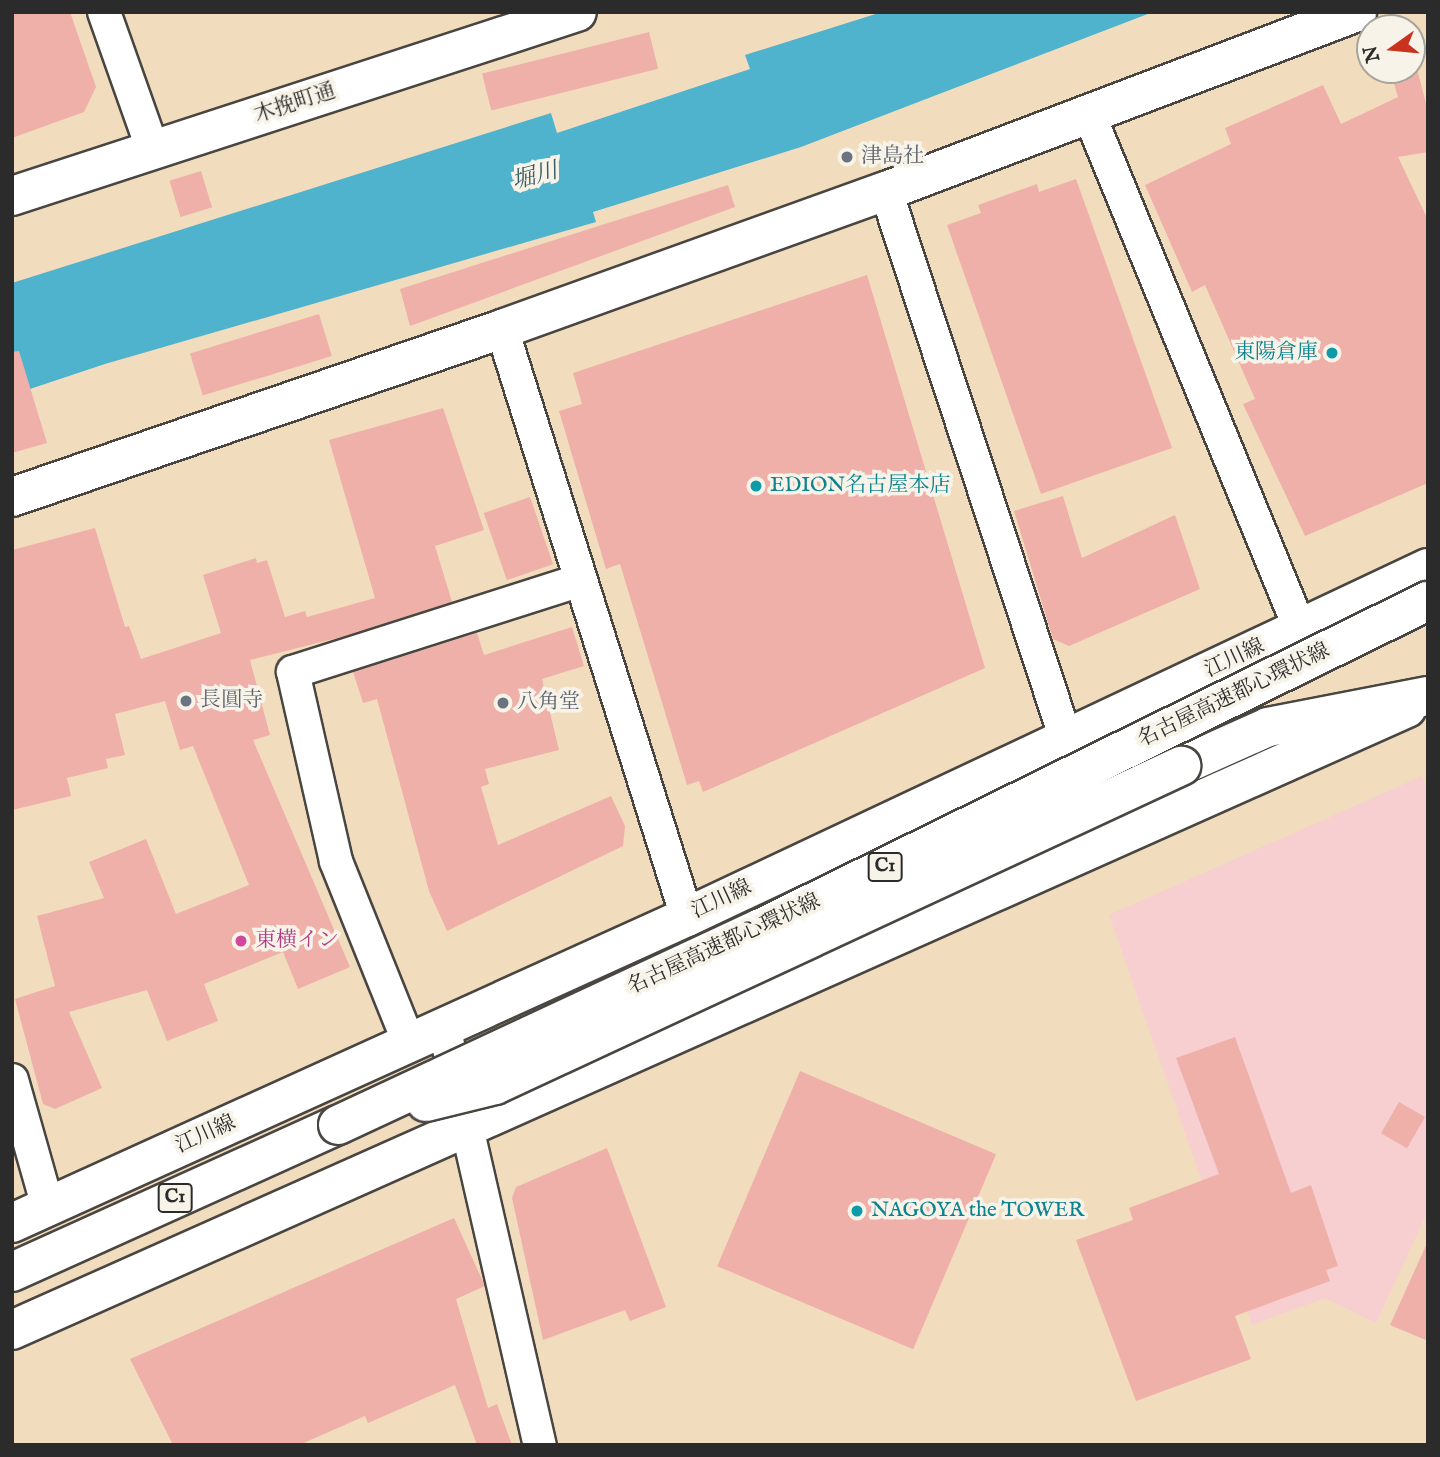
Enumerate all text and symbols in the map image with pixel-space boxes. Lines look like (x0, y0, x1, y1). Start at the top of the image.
north arrow (1356, 14, 1426, 84)
text: N (1359, 43, 1386, 65)
street label: 木挽町通 (251, 79, 339, 129)
place label: 津島社 (861, 144, 924, 170)
marker: 津島社 (839, 149, 855, 165)
water label: 堀川 (509, 158, 561, 196)
place label: 東陽倉庫 (1234, 340, 1318, 366)
marker: 東陽倉庫 (1324, 345, 1340, 361)
place label: EDION名古屋本店 (770, 473, 950, 499)
marker: EDION名古屋本店 (748, 478, 764, 494)
street label: 江川線 (1201, 634, 1269, 684)
street label: 名古屋高速都心環状線 (1134, 639, 1334, 753)
place label: 長圓寺 (200, 688, 263, 714)
place label: 八角堂 (517, 690, 580, 716)
marker: 長圓寺 (178, 693, 194, 709)
marker: 八角堂 (495, 695, 511, 711)
road number: C1 (868, 852, 903, 882)
street label: 江川線 (688, 875, 756, 925)
street label: 名古屋高速都心環状線 (624, 889, 824, 1001)
place label: 東横イン (255, 928, 339, 954)
marker: 東横イン (233, 933, 249, 949)
street label: 江川線 (172, 1111, 240, 1159)
road number: C1 (158, 1182, 192, 1214)
place label: NAGOYA the TOWER (871, 1198, 1084, 1224)
marker: NAGOYA the TOWER (849, 1203, 865, 1219)

